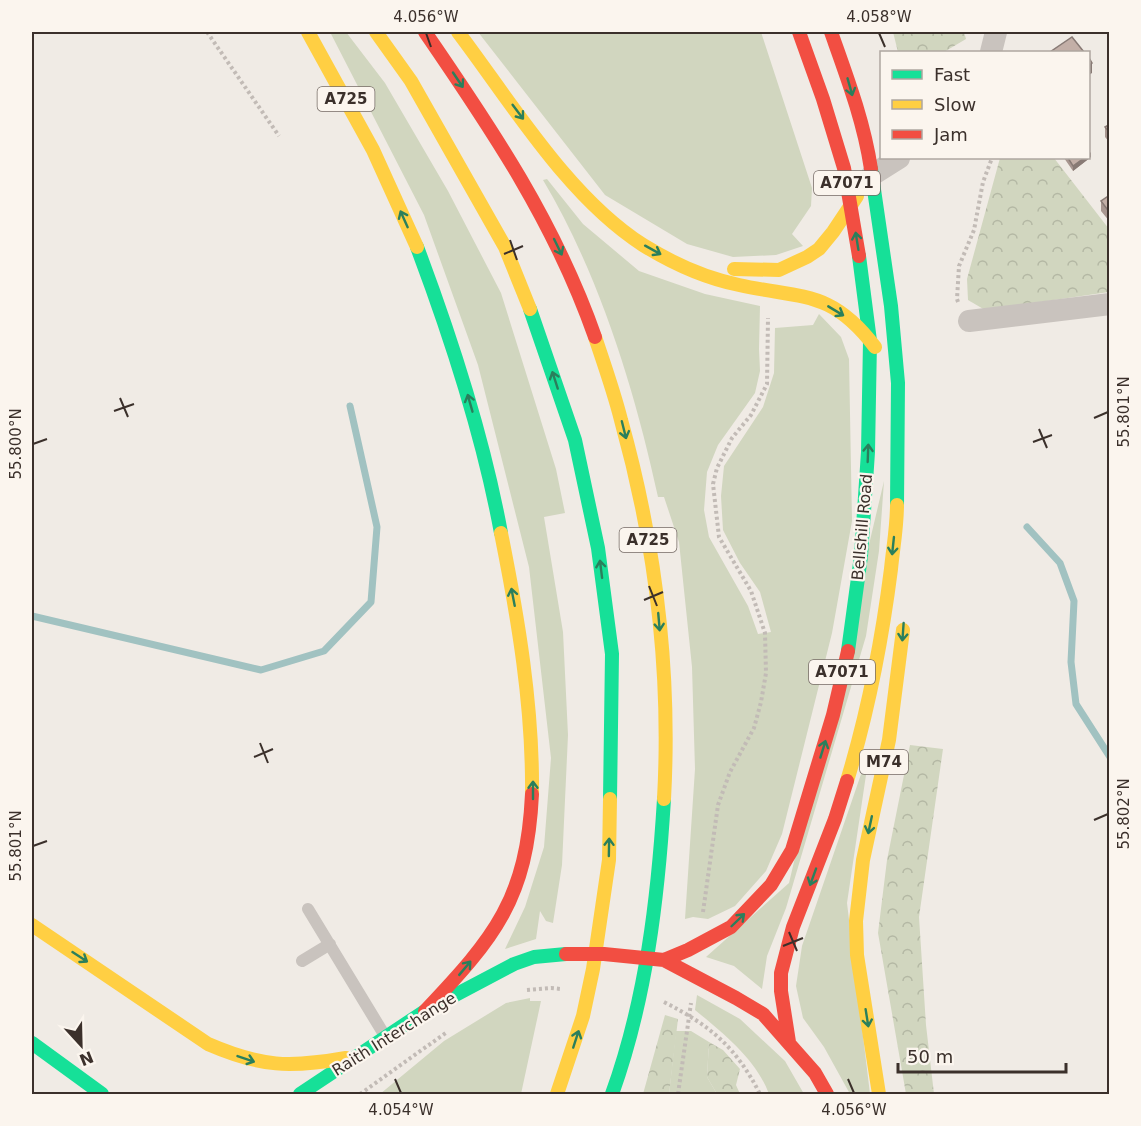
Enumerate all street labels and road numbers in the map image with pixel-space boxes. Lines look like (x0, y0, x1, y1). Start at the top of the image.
road number: A725 (318, 87, 374, 111)
road number: A7071 (814, 171, 880, 195)
street label: Bellshill Road (848, 473, 876, 581)
road number: A725 (620, 528, 676, 552)
road number: A7071 (809, 660, 875, 684)
road number: M74 (860, 750, 908, 774)
street label: Raith Interchange (328, 988, 460, 1080)

